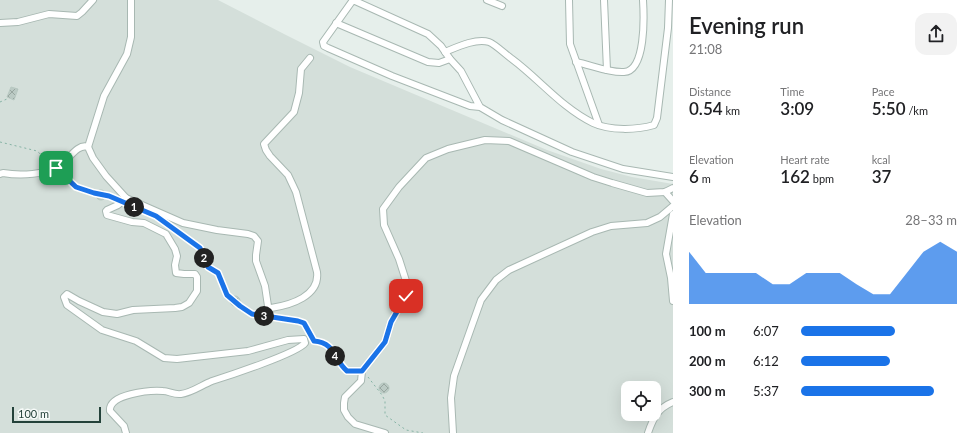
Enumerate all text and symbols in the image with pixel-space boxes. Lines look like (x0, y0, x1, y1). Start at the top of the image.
text: Evening run (689, 12, 804, 39)
button: share (915, 13, 957, 55)
text: 21:08 (689, 41, 722, 57)
text: Distance (689, 85, 731, 98)
text: Time (780, 85, 804, 98)
text: Pace (872, 85, 895, 98)
text: 0.54 (689, 98, 723, 119)
text: 3:09 (780, 98, 814, 119)
text: 5:50 (872, 98, 906, 119)
text: km (723, 104, 740, 117)
text: /km (906, 104, 928, 117)
pin (39, 151, 73, 185)
text: Elevation (689, 153, 734, 166)
text: Heart rate (780, 153, 830, 166)
text: kcal (872, 153, 890, 166)
icon: arrive (45, 157, 67, 179)
text: 6 (689, 166, 699, 187)
text: 162 (780, 166, 810, 187)
text: 37 (872, 166, 891, 187)
text: m (699, 172, 711, 185)
text: bpm (810, 172, 834, 185)
pin: 1 (124, 197, 144, 217)
text: 1 (131, 200, 137, 213)
text: Elevation (689, 212, 742, 228)
text: 28–33 m (905, 212, 957, 228)
pin: 2 (194, 248, 214, 268)
text: 2 (201, 251, 207, 264)
pin (389, 279, 423, 313)
icon: check (395, 285, 417, 307)
pin: 3 (254, 306, 274, 326)
text: 3 (261, 309, 267, 322)
text: 100 m (689, 323, 726, 339)
text: 6:07 (753, 323, 779, 339)
pin: 4 (325, 346, 345, 366)
text: 4 (332, 349, 338, 362)
text: 200 m (689, 353, 726, 369)
text: 6:12 (753, 353, 779, 369)
map controls (621, 381, 661, 421)
button: locate (621, 381, 661, 421)
text: 300 m (689, 383, 726, 399)
text: 5:37 (753, 383, 779, 399)
scale bar (12, 405, 101, 424)
text: 100 m (18, 407, 49, 420)

